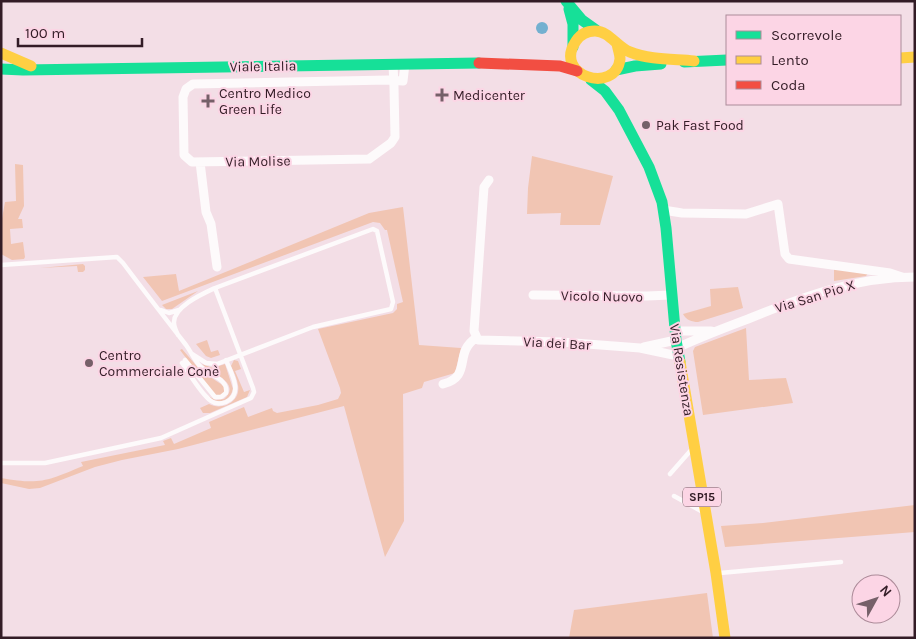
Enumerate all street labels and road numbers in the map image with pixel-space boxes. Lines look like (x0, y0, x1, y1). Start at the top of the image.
street label: Viale Italia (229, 57, 297, 76)
street label: Via Molise (225, 152, 291, 171)
street label: Via San Pio X (773, 276, 857, 317)
street label: Vicolo Nuovo (561, 287, 643, 306)
street label: Via Resistenza (666, 323, 697, 417)
street label: Via dei Bar (523, 333, 592, 354)
road number: SP15 (683, 488, 721, 507)

